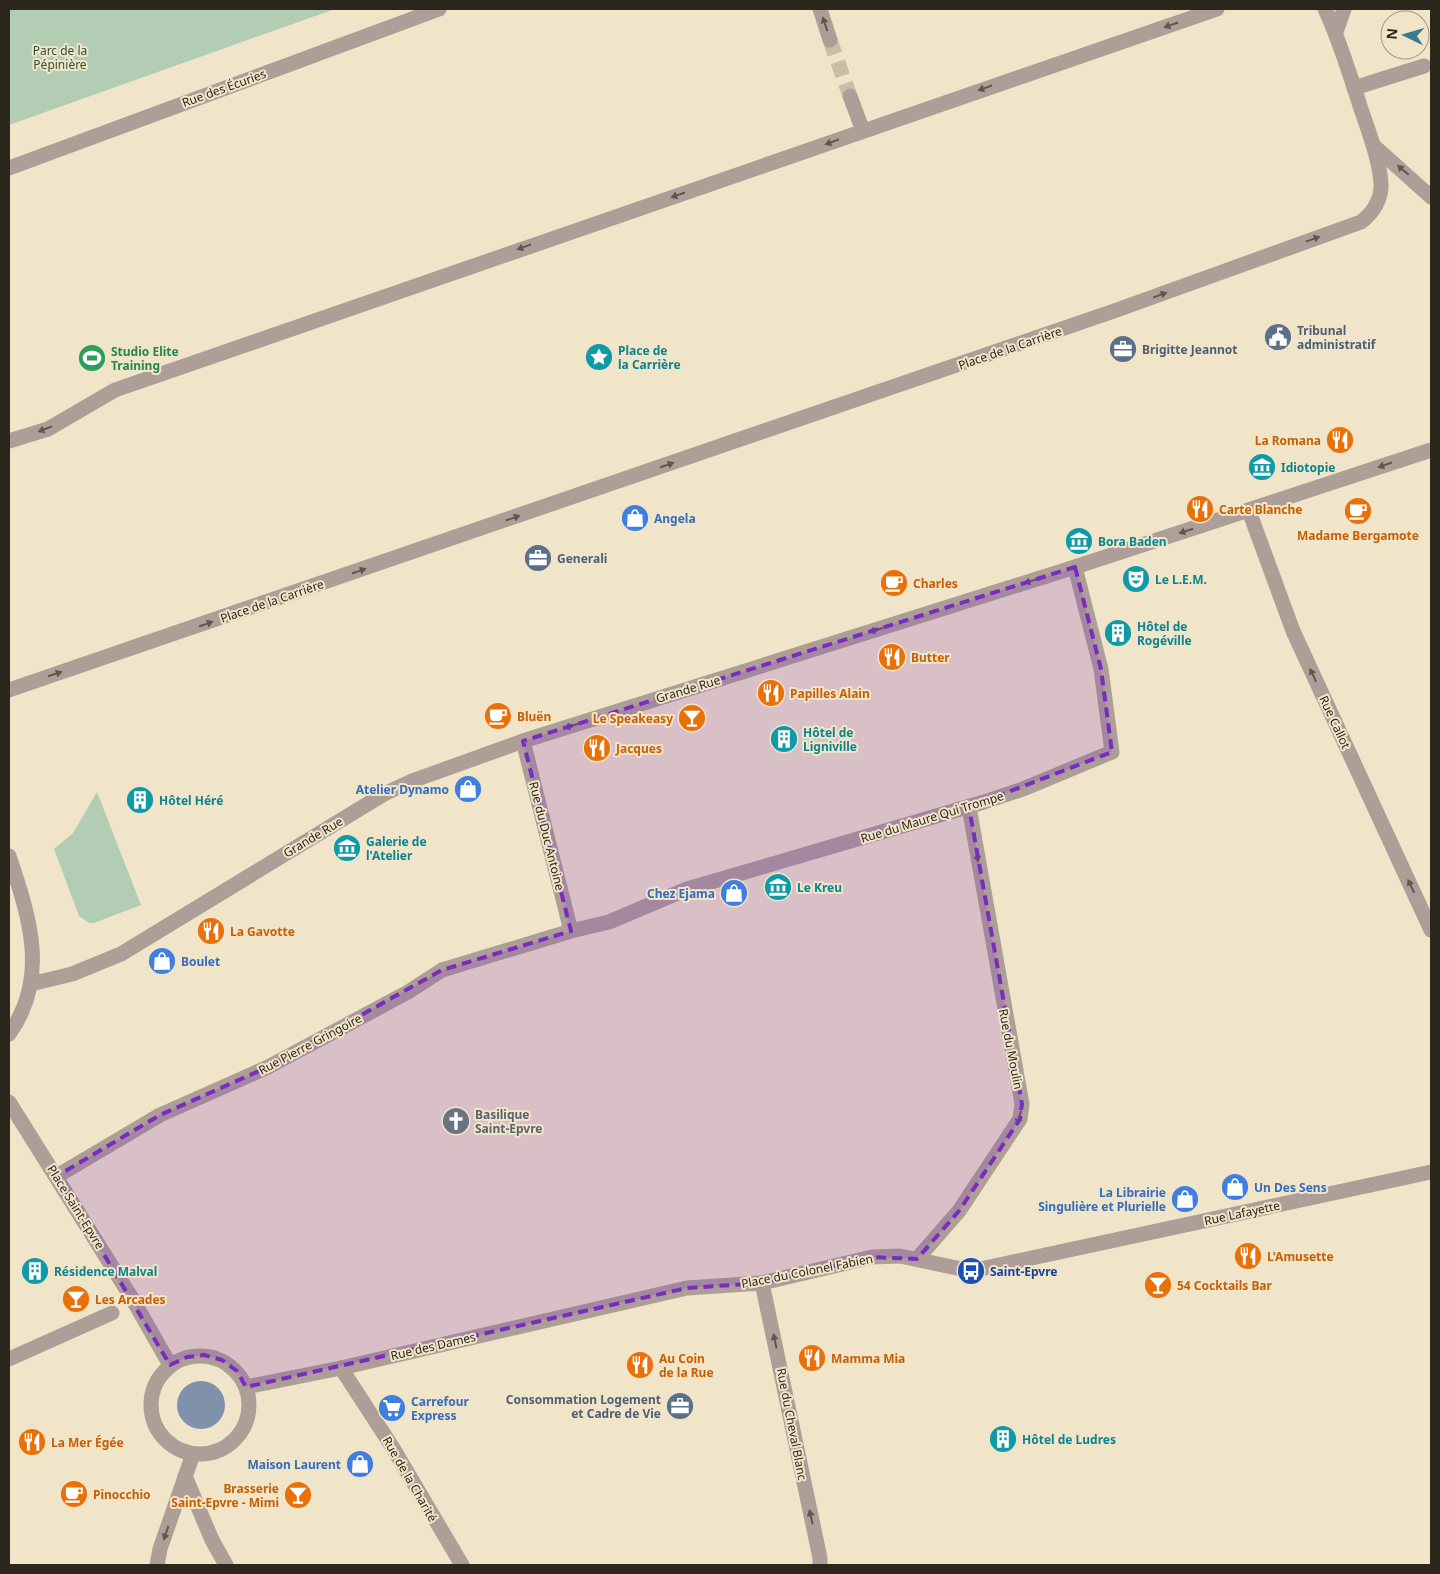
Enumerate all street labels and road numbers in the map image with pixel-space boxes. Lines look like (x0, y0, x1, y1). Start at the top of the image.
street label: Rue des Écuries (180, 65, 269, 111)
street label: Place de la Carrière (956, 322, 1064, 374)
street label: Place de la Carrière (218, 575, 326, 627)
street label: Grande Rue (654, 671, 723, 707)
street label: Rue Callot (1315, 693, 1355, 752)
street label: Rue du Duc Antoine (525, 780, 569, 892)
street label: Rue du Maure Qui Trompe (858, 787, 1006, 847)
street label: Grande Rue (280, 812, 346, 861)
street label: Rue du Moulin (995, 1007, 1027, 1091)
street label: Rue Pierre Gringoire (255, 1009, 365, 1078)
street label: Place Saint-Epvre (43, 1162, 109, 1252)
street label: Rue Lafayette (1203, 1197, 1282, 1229)
street label: Place du Colonel Fabien (740, 1250, 874, 1292)
street label: Rue des Dames (389, 1328, 478, 1364)
street label: Rue du Cheval Blanc (773, 1366, 811, 1482)
street label: Rue de la Charité (379, 1433, 441, 1525)

